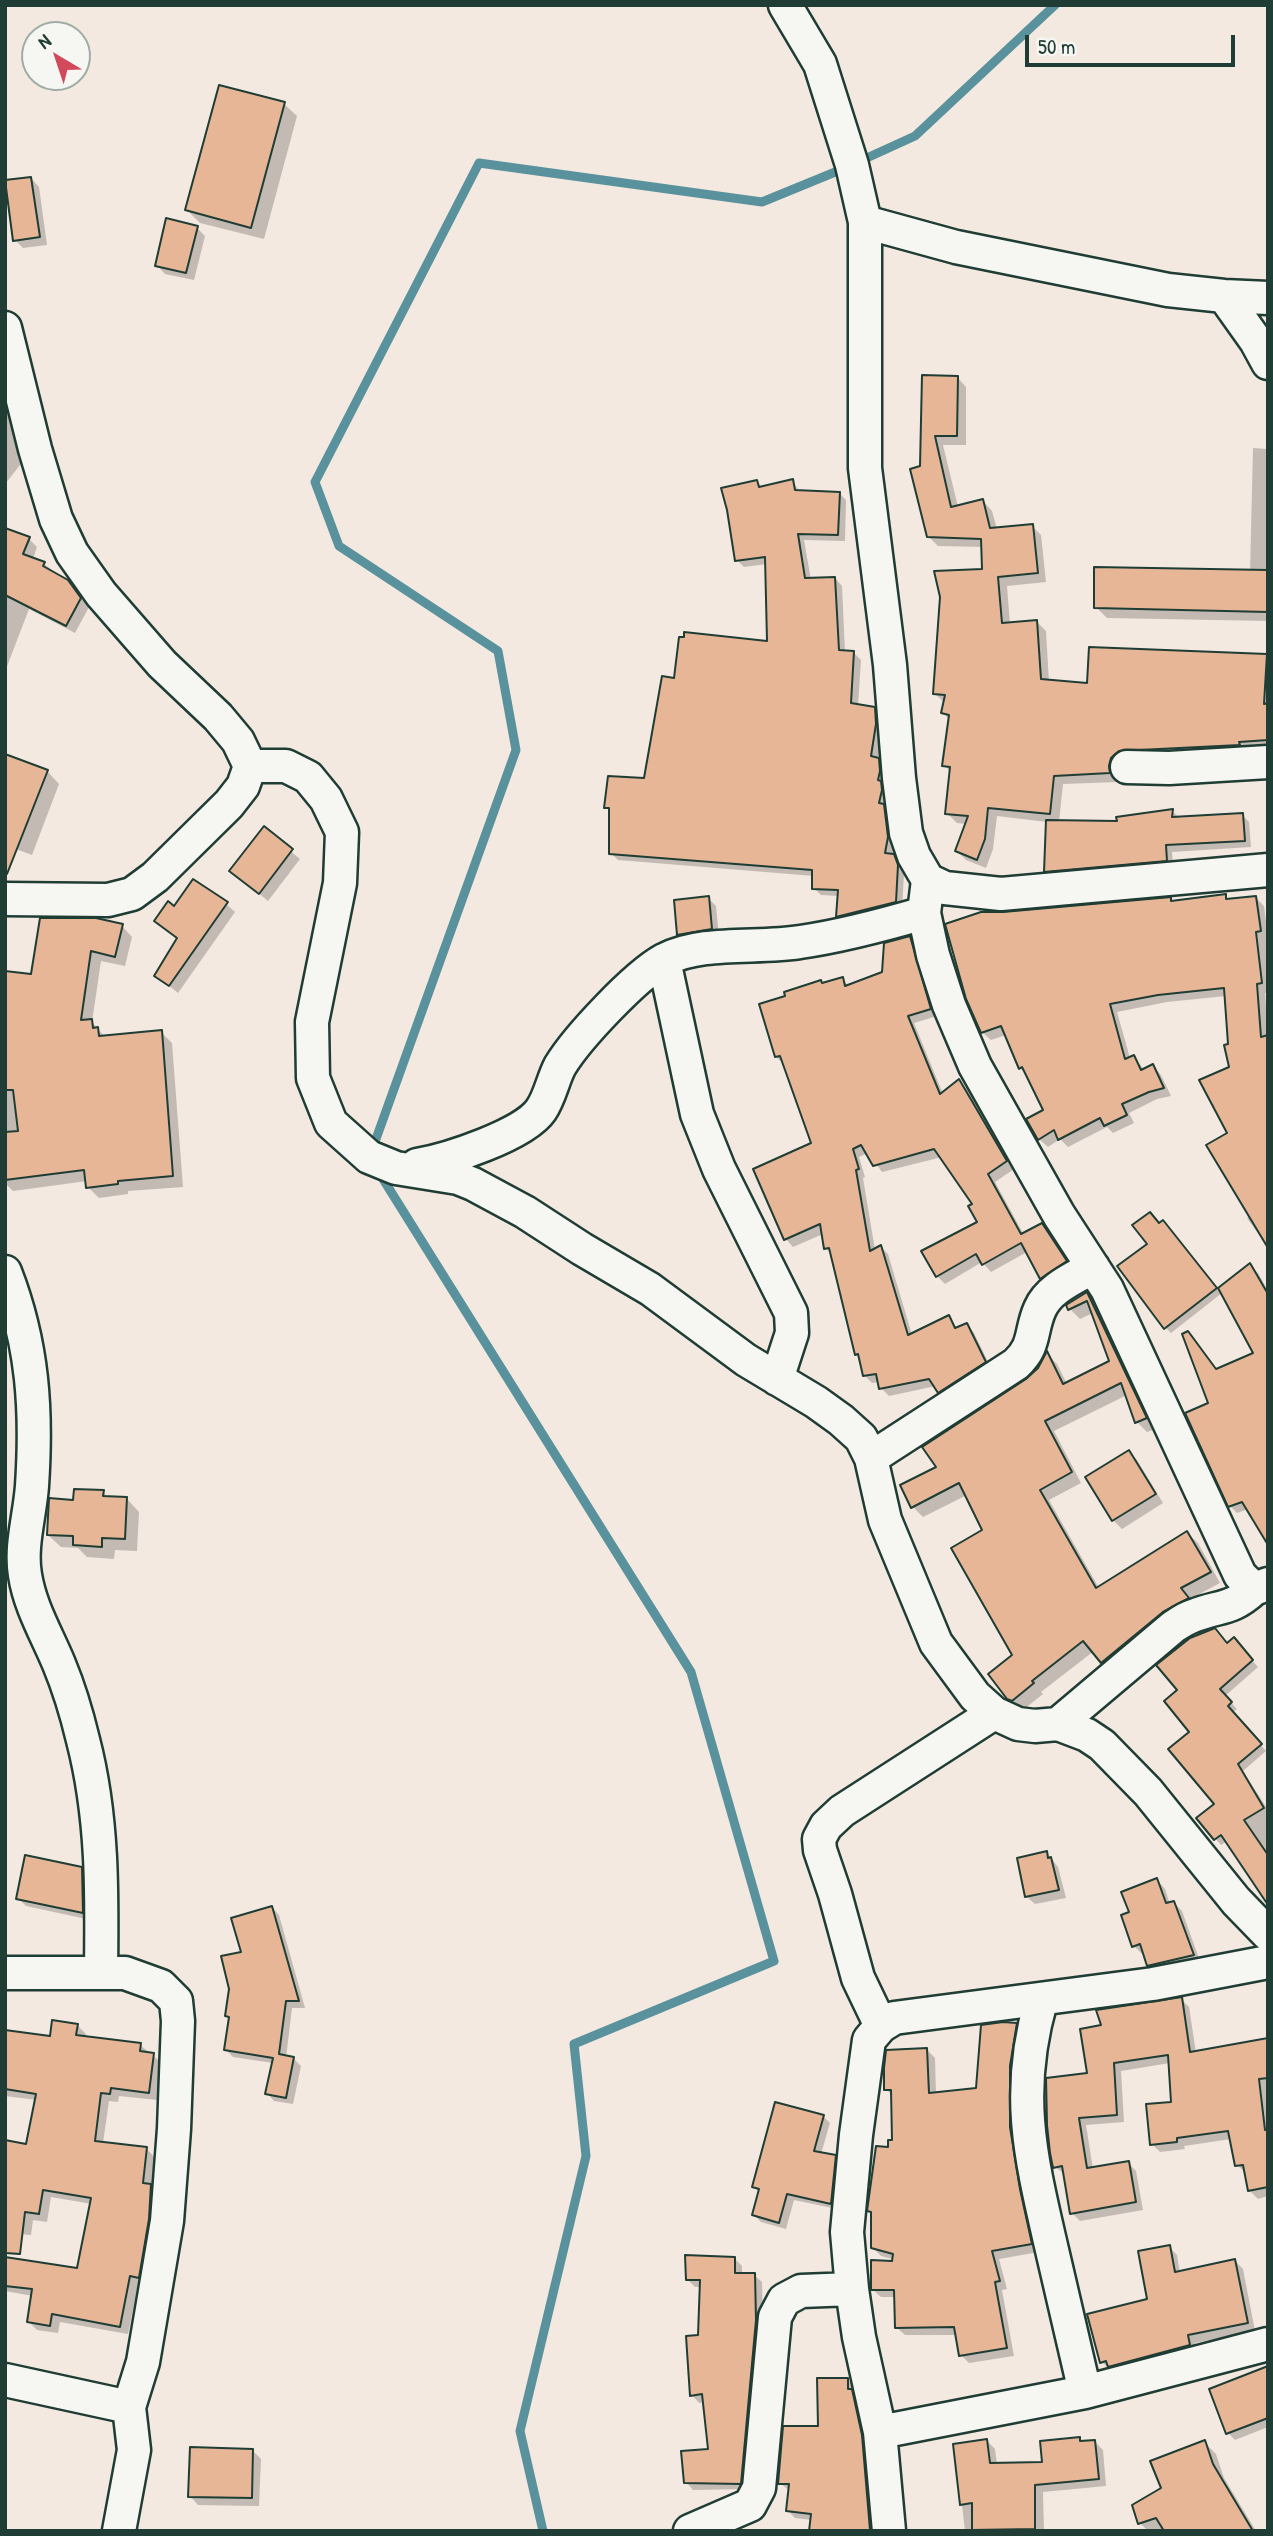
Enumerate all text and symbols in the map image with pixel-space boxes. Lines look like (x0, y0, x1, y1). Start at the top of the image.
north arrow (21, 21, 91, 91)
scale bar (1028, 21, 1238, 65)
text: N (32, 28, 56, 55)
text: 50 m (1038, 32, 1075, 61)

